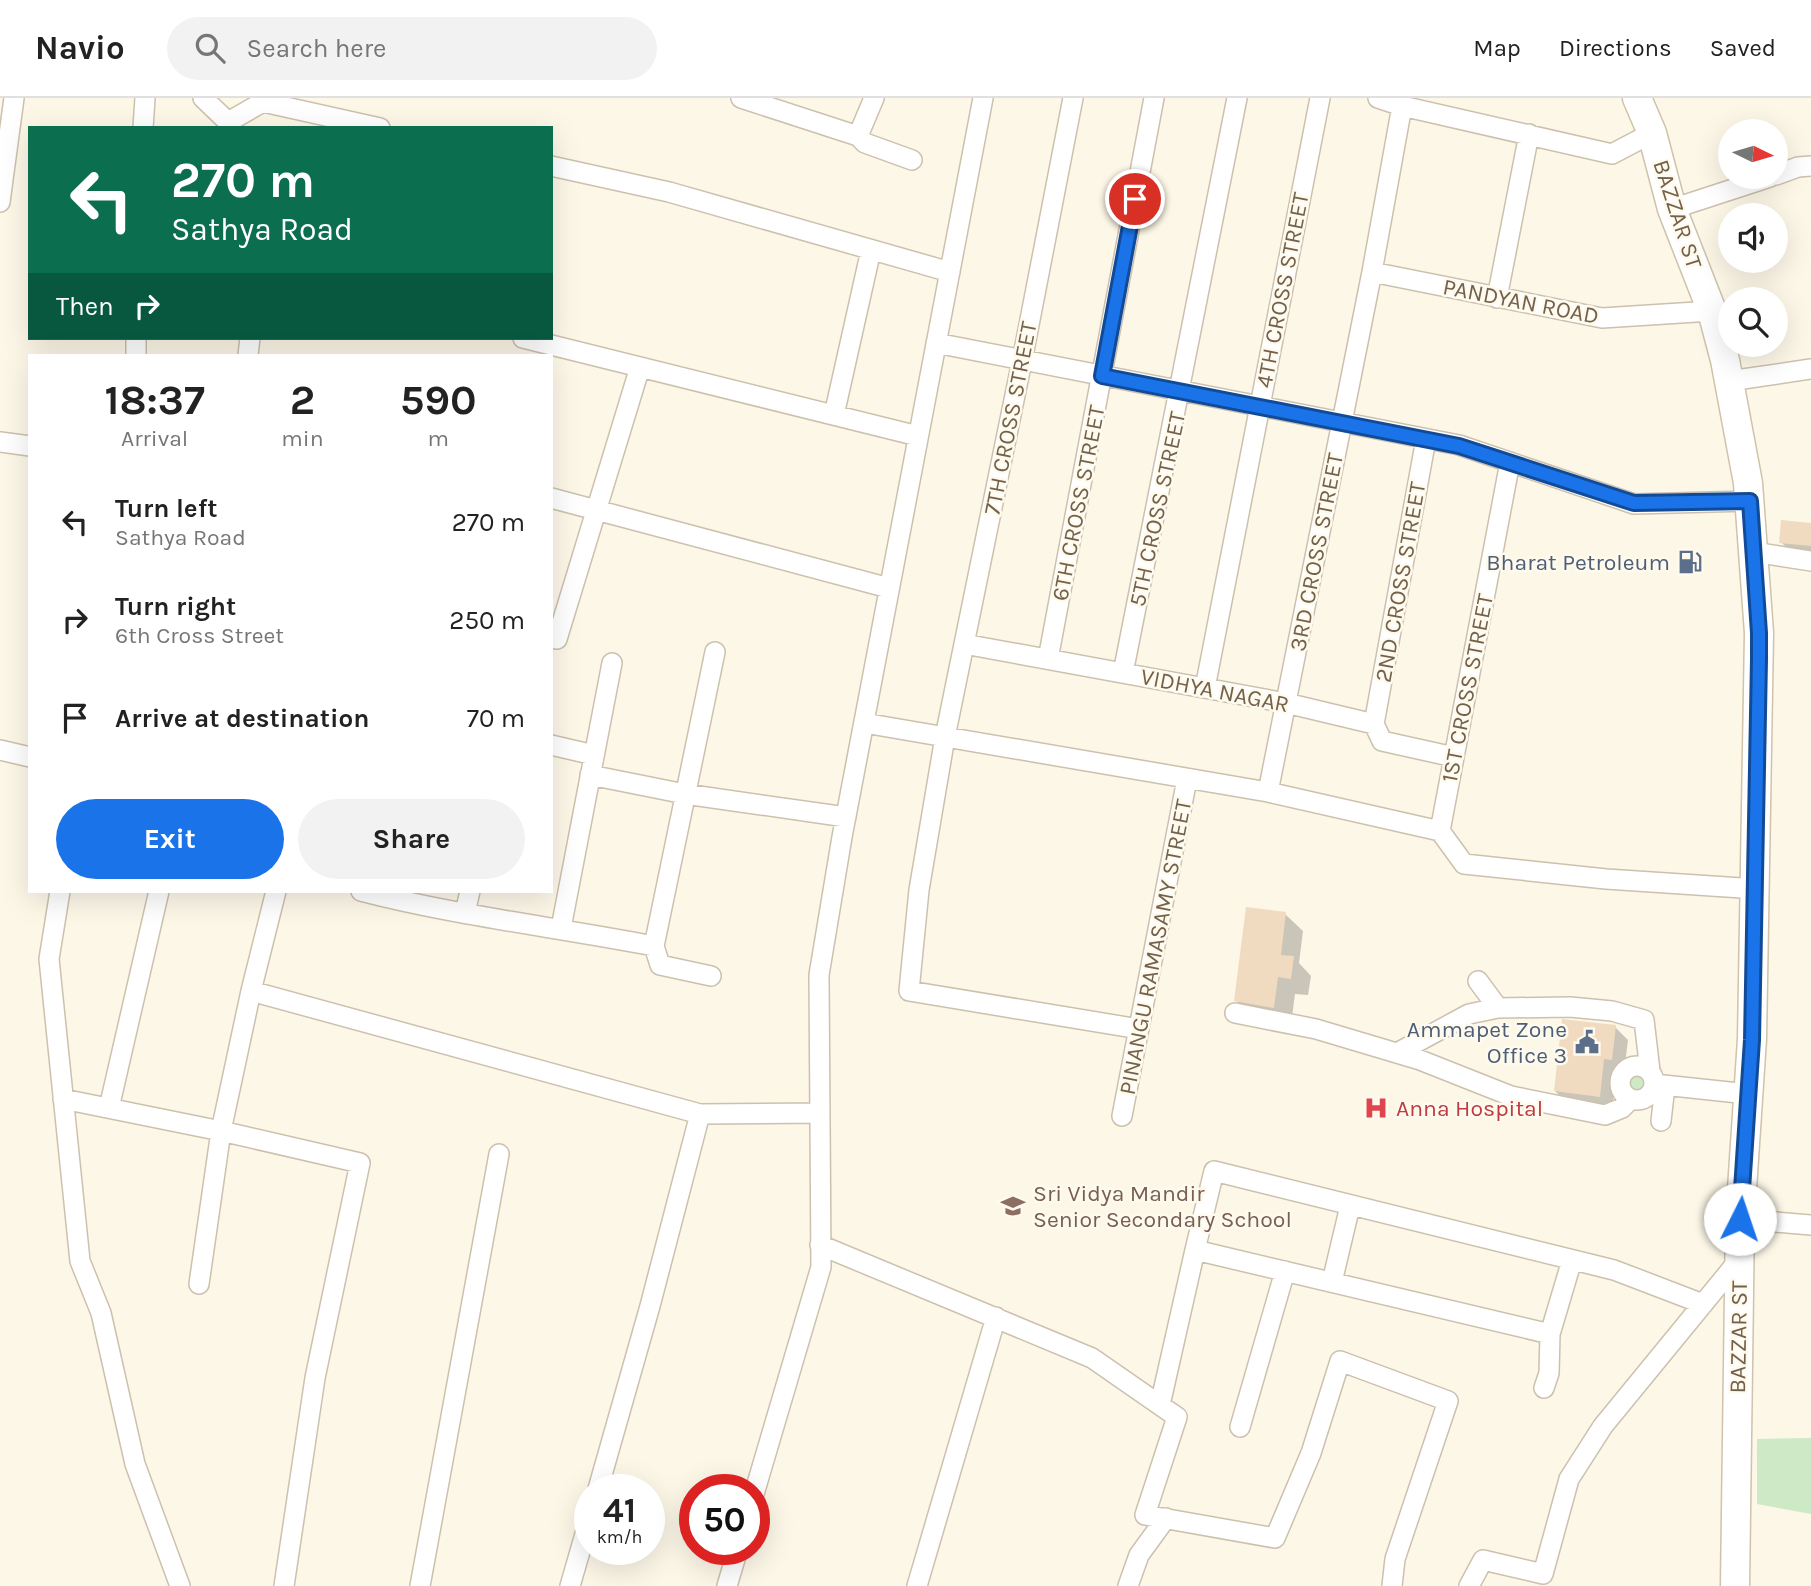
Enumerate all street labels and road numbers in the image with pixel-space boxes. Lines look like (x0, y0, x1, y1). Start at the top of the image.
street label: BAZZAR ST (1647, 156, 1708, 272)
street label: 4TH CROSS STREET (1250, 190, 1315, 390)
street label: PANDYAN ROAD (1441, 273, 1601, 330)
street label: 7TH CROSS STREET (979, 319, 1043, 517)
street label: 6TH CROSS STREET (1046, 403, 1111, 603)
street label: 5TH CROSS STREET (1124, 409, 1191, 609)
street label: 3RD CROSS STREET (1284, 450, 1349, 654)
street label: 2ND CROSS STREET (1370, 479, 1431, 684)
street label: 1ST CROSS STREET (1436, 591, 1499, 785)
street label: VIDHYA NAGAR (1138, 663, 1291, 718)
street label: PINANGU RAMASAMY STREET (1114, 796, 1198, 1097)
street label: BAZZAR ST (1724, 1280, 1753, 1394)

